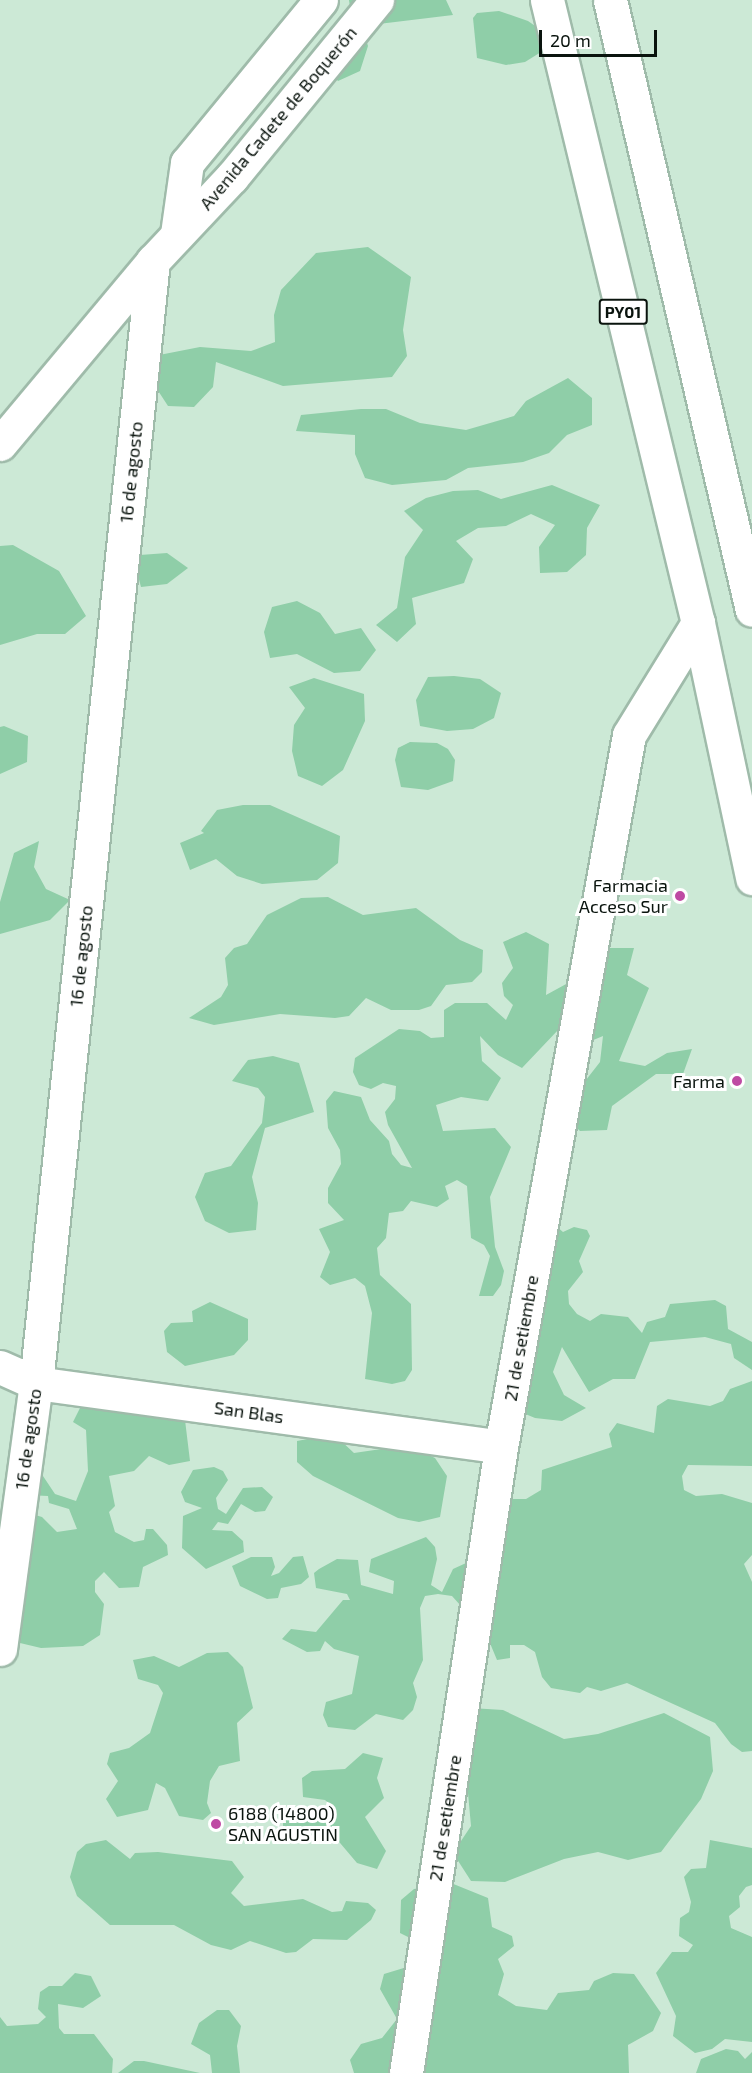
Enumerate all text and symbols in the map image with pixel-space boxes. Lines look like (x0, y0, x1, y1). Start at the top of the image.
scale bar (542, 18, 660, 56)
street label: Avenida Cadete de Boquerón (195, 22, 361, 214)
text: 20 m (550, 29, 591, 51)
road number: PY01 (598, 299, 648, 325)
street label: 16 de agosto (115, 420, 147, 524)
place label: Farmacia Acceso Sur (579, 875, 668, 918)
marker: Farmacia Acceso Sur (673, 889, 687, 903)
street label: 16 de agosto (65, 904, 97, 1008)
place label: Farma (673, 1070, 725, 1092)
marker: Farma (730, 1074, 744, 1088)
street label: 21 de setiembre (499, 1273, 543, 1403)
street label: 16 de agosto (10, 1387, 46, 1491)
street label: San Blas (213, 1396, 285, 1428)
street label: 21 de setiembre (424, 1753, 466, 1883)
place label: 6188 (14800) SAN AGUSTIN (228, 1803, 338, 1846)
marker: 6188 (14800) SAN AGUSTIN (209, 1817, 223, 1831)

